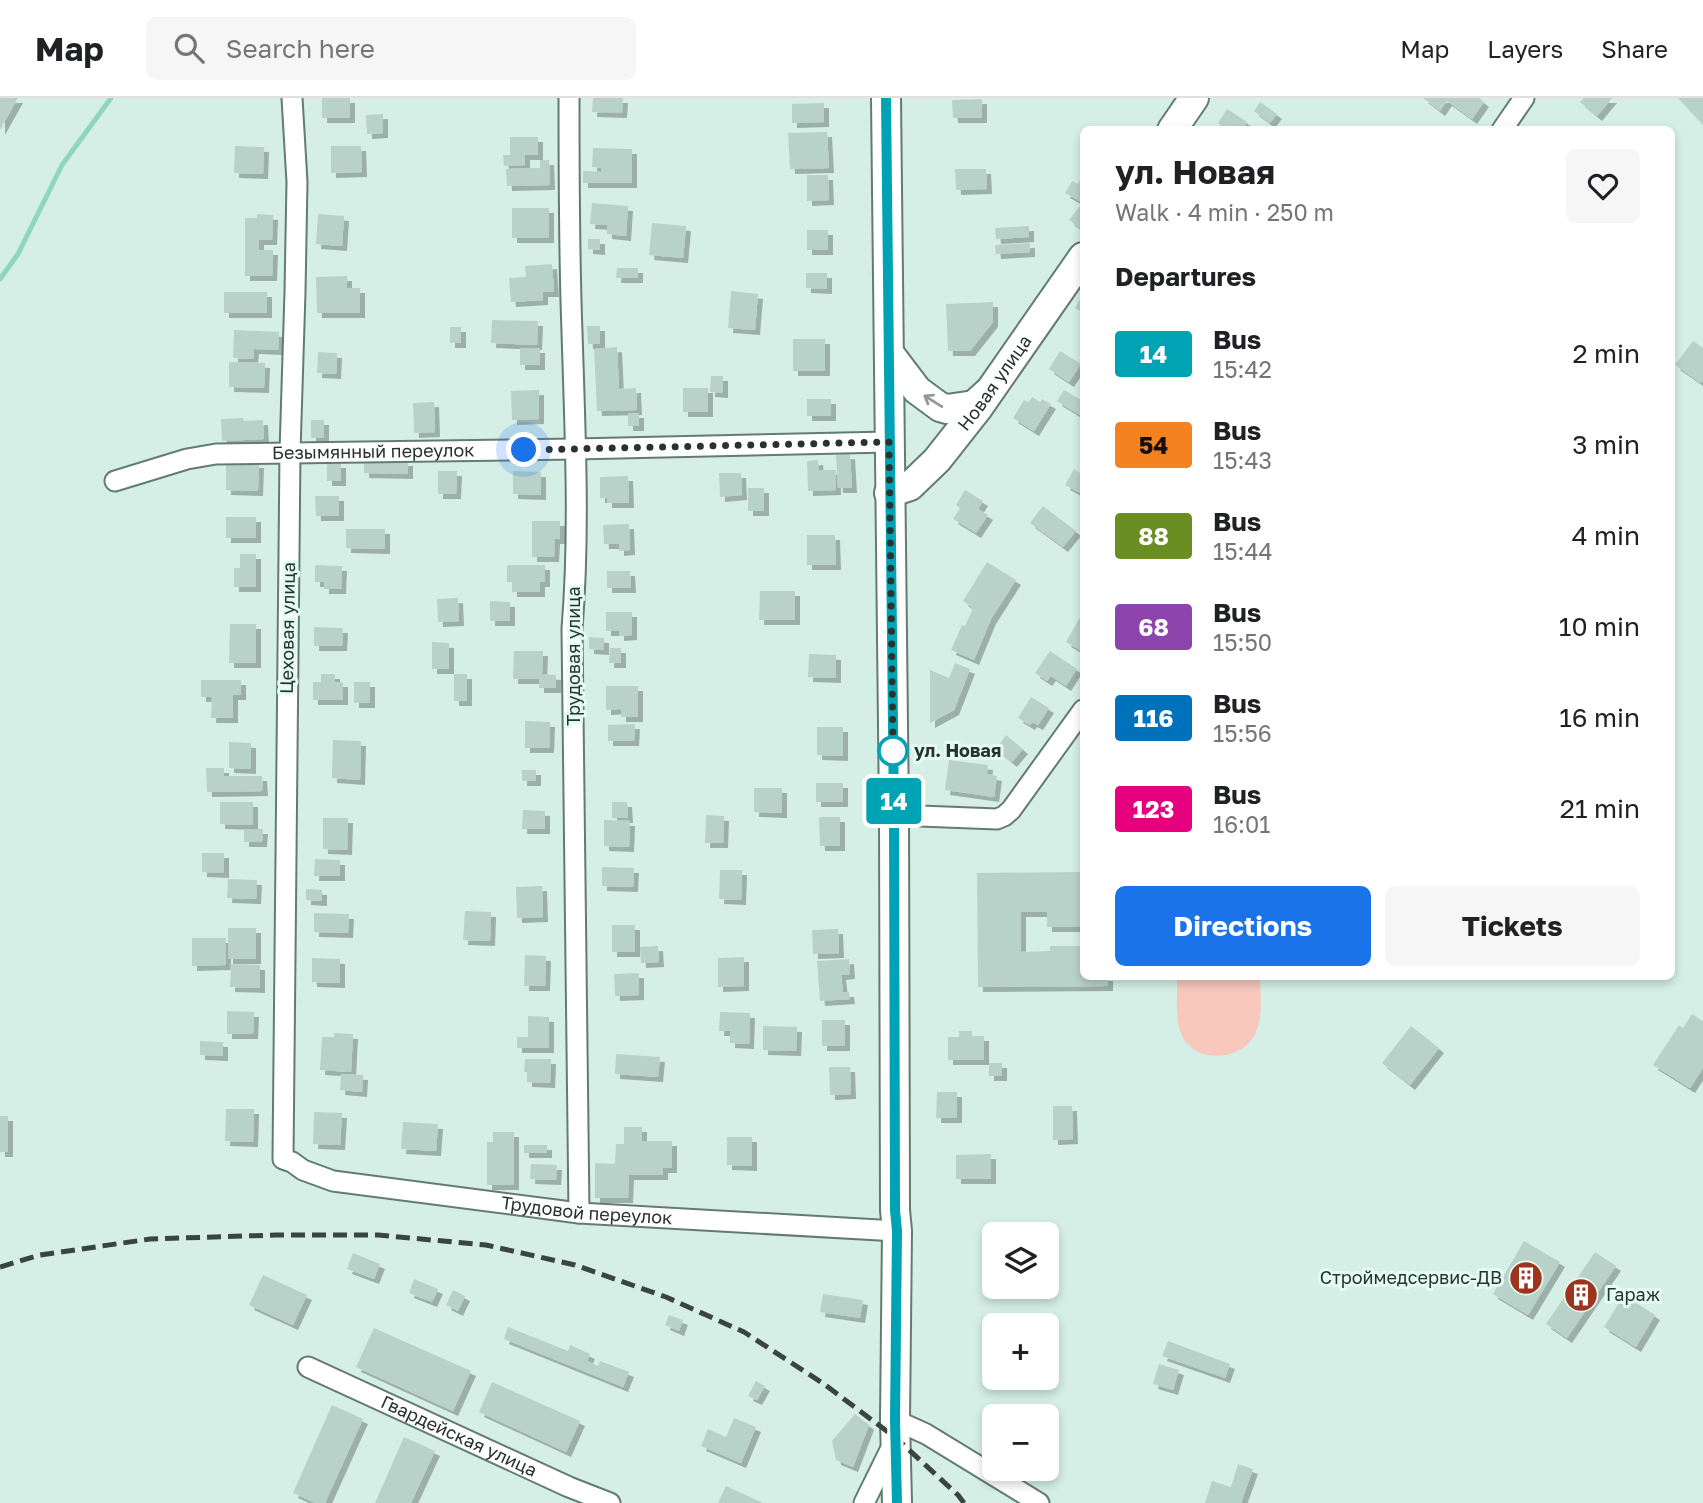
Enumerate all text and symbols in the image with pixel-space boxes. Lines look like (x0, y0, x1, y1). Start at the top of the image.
search box (146, 17, 636, 80)
text: Map (35, 29, 104, 68)
icon: search (170, 29, 208, 67)
text: Search here (226, 33, 375, 64)
text: Map (1400, 34, 1449, 63)
text: Layers (1487, 34, 1563, 63)
text: Share (1601, 34, 1668, 63)
button: heart (1566, 149, 1640, 223)
text: ул. Новая (1115, 152, 1275, 191)
text: Walk · 4 min · 250 m (1115, 198, 1334, 226)
text: Departures (1115, 261, 1256, 292)
text: Bus (1213, 324, 1261, 355)
street label: Новая улица (952, 330, 1036, 435)
text: 2 min (1572, 338, 1640, 369)
text: 14 (1140, 339, 1167, 368)
text: 15:42 (1213, 355, 1272, 383)
one-way arrow (924, 394, 943, 409)
text: Bus (1213, 415, 1261, 446)
text: 3 min (1572, 429, 1640, 460)
text: 54 (1139, 430, 1168, 459)
your location (506, 432, 541, 467)
street label: Безымянный переулок (272, 438, 475, 463)
text: 15:43 (1213, 446, 1272, 474)
text: Bus (1213, 506, 1261, 537)
text: 4 min (1572, 520, 1640, 551)
text: 88 (1138, 521, 1169, 550)
text: 15:44 (1213, 537, 1272, 565)
street label: Цеховая улица (275, 562, 299, 694)
street label: Трудовая улица (562, 586, 584, 726)
text: Bus (1213, 597, 1261, 628)
text: 10 min (1559, 611, 1640, 642)
text: 68 (1138, 612, 1169, 641)
text: 15:50 (1213, 628, 1272, 656)
text: Bus (1213, 688, 1261, 719)
text: 16 min (1559, 702, 1640, 733)
text: 116 (1134, 703, 1173, 732)
text: 15:56 (1213, 719, 1272, 747)
marker: ул. Новая (878, 736, 908, 766)
place label: ул. Новая (914, 739, 1001, 761)
line badge: 14 (862, 778, 926, 824)
text: Bus (1213, 779, 1261, 810)
text: 14 (880, 786, 908, 815)
text: 21 min (1560, 793, 1640, 824)
text: 123 (1133, 794, 1174, 823)
text: 16:01 (1213, 810, 1270, 838)
button: Directions (1115, 886, 1371, 966)
button: Tickets (1385, 886, 1640, 966)
street label: Трудовой переулок (500, 1191, 673, 1228)
map controls (982, 1222, 1059, 1481)
button: layers (982, 1222, 1059, 1299)
building icon: Строймедсервис-ДВ (1507, 1259, 1545, 1297)
place label: Строймедсервис-ДВ (1320, 1266, 1502, 1288)
building icon: Гараж (1562, 1276, 1600, 1314)
place label: Гараж (1606, 1283, 1660, 1305)
button: + (982, 1313, 1059, 1390)
street label: Гвардейская улица (378, 1390, 541, 1481)
button: − (982, 1404, 1059, 1481)

